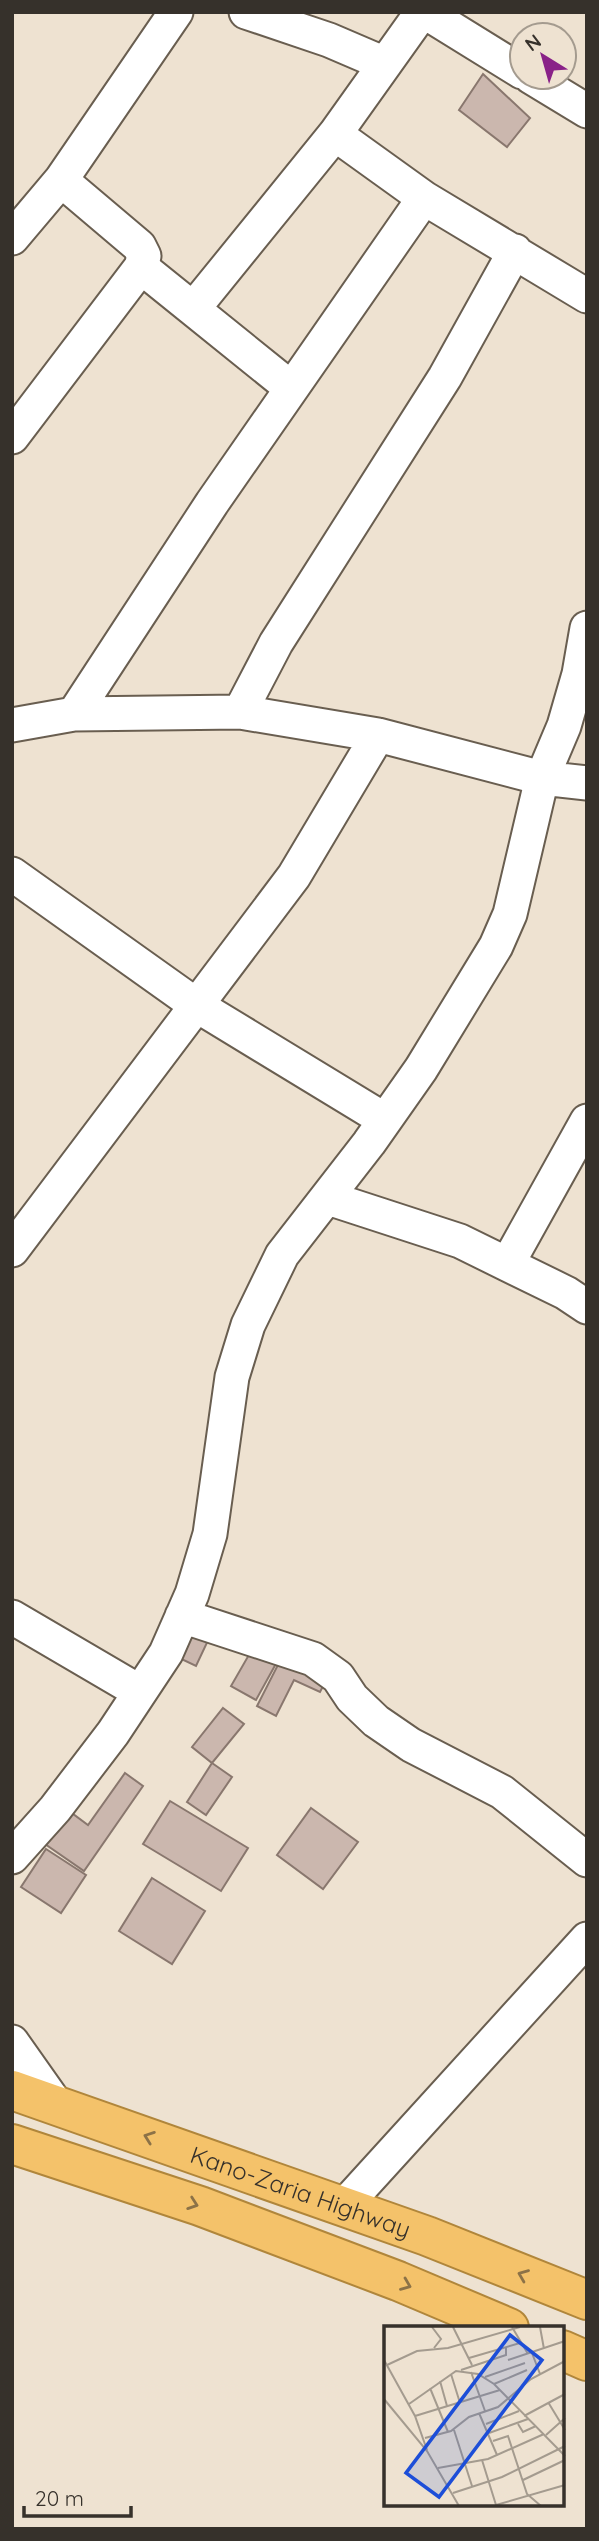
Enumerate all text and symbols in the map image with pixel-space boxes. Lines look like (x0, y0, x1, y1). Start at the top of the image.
north arrow (508, 21, 578, 91)
text: N (520, 29, 546, 56)
one-way arrow (144, 2131, 156, 2145)
street label: Kano-Zaria Highway (187, 2139, 415, 2244)
one-way arrow (187, 2196, 199, 2210)
one-way arrow (518, 2269, 530, 2283)
one-way arrow (399, 2276, 411, 2290)
inset map (384, 2326, 564, 2506)
scale bar (24, 2474, 131, 2518)
text: 20 m (35, 2485, 84, 2511)

